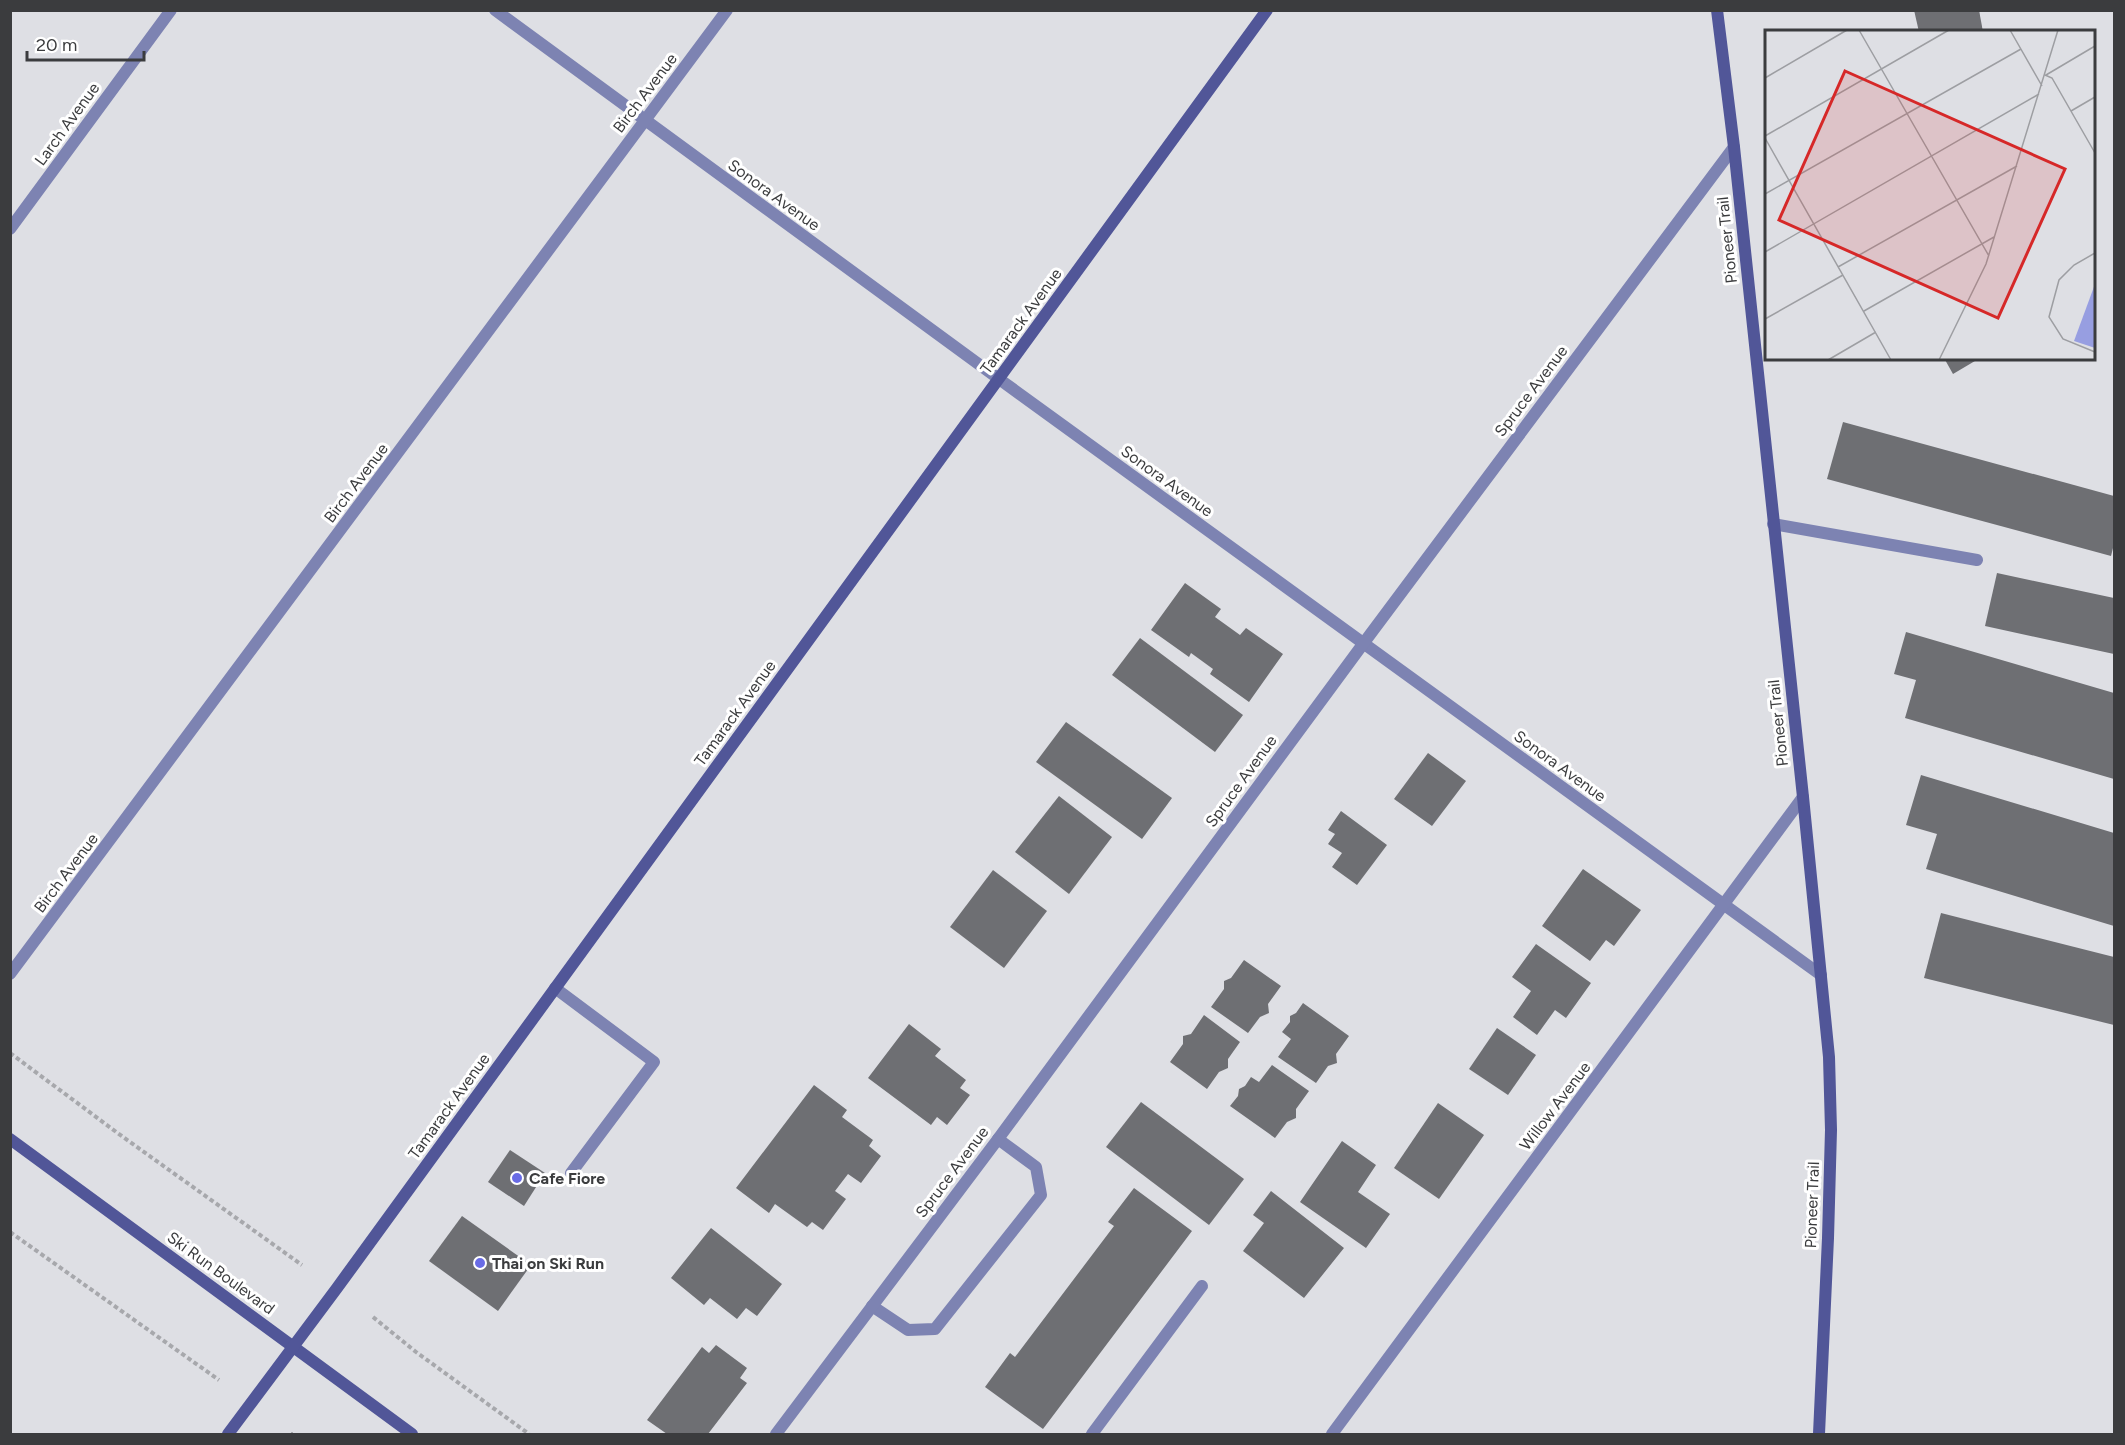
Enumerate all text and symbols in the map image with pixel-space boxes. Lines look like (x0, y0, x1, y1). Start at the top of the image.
scale bar (27, 24, 144, 62)
inset map (1765, 30, 2095, 360)
text: 20 m (36, 34, 77, 56)
street label: Birch Avenue (609, 49, 681, 136)
street label: Larch Avenue (31, 79, 104, 169)
street label: Sonora Avenue (724, 155, 824, 235)
street label: Pioneer Trail (1713, 196, 1741, 284)
street label: Tamarack Avenue (976, 264, 1066, 377)
street label: Spruce Avenue (1491, 342, 1572, 440)
street label: Birch Avenue (320, 439, 392, 526)
street label: Sonora Avenue (1117, 441, 1217, 521)
street label: Tamarack Avenue (690, 656, 780, 769)
street label: Pioneer Trail (1764, 679, 1792, 767)
street label: Sonora Avenue (1510, 726, 1610, 806)
street label: Spruce Avenue (1201, 731, 1281, 831)
street label: Birch Avenue (30, 829, 102, 916)
street label: Tamarack Avenue (404, 1049, 494, 1162)
street label: Willow Avenue (1516, 1058, 1595, 1154)
street label: Spruce Avenue (912, 1123, 993, 1221)
street label: Pioneer Trail (1801, 1161, 1823, 1249)
place label: Cafe Fiore (529, 1169, 605, 1188)
marker: Cafe Fiore (510, 1171, 524, 1185)
street label: Ski Run Boulevard (164, 1228, 278, 1318)
place label: Thai on Ski Run (492, 1254, 604, 1273)
marker: Thai on Ski Run (473, 1256, 487, 1270)

